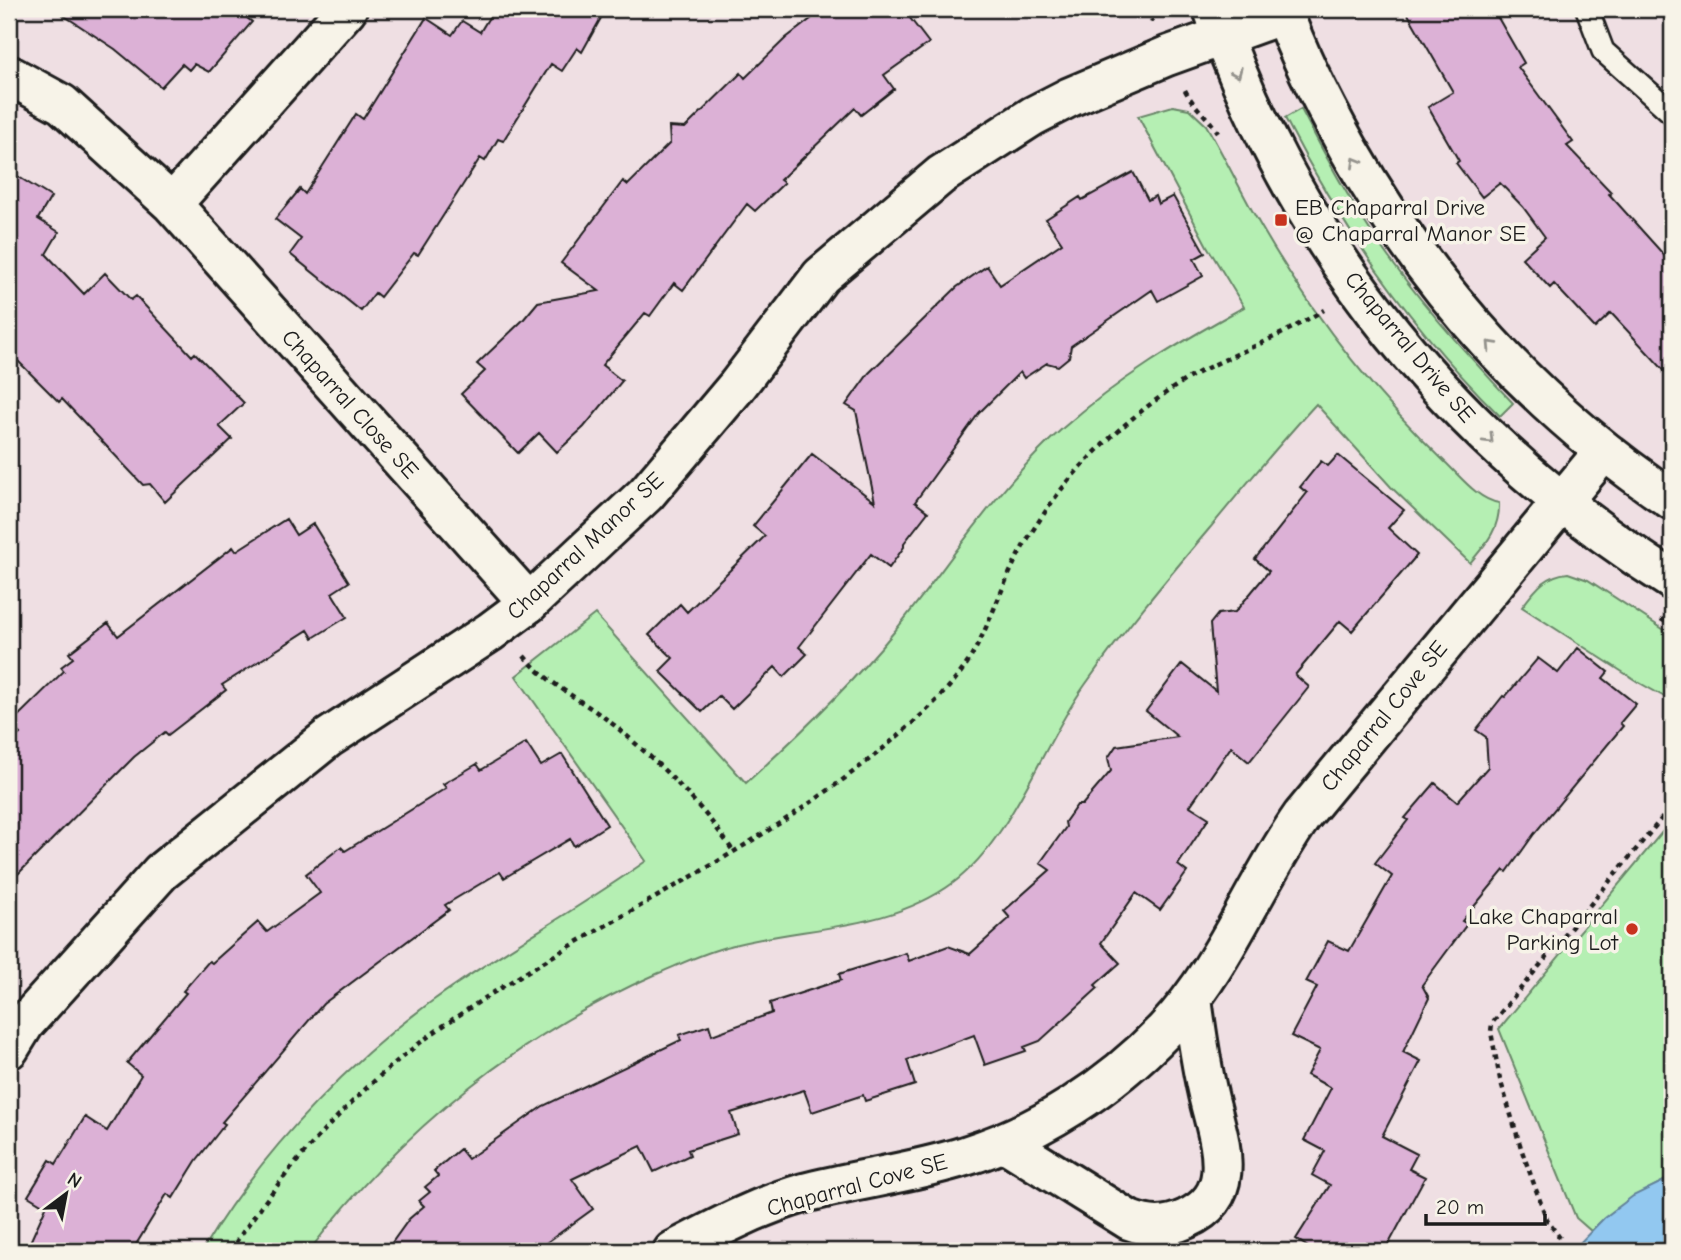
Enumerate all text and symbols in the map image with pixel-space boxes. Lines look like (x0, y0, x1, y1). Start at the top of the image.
one-way arrow (1229, 65, 1243, 78)
one-way arrow (1351, 157, 1364, 169)
place label: EB Chaparral Drive @ Chaparral Manor SE (1295, 194, 1526, 247)
marker: EB Chaparral Drive @ Chaparral Manor SE (1273, 212, 1289, 228)
street label: Chaparral Drive SE (1339, 266, 1481, 428)
street label: Chaparral Close SE (276, 324, 424, 484)
one-way arrow (1486, 340, 1499, 353)
one-way arrow (1481, 431, 1494, 444)
street label: Chaparral Manor SE (501, 466, 669, 626)
street label: Chaparral Cove SE (1315, 635, 1453, 797)
place label: Lake Chaparral Parking Lot (1468, 903, 1619, 956)
marker: Lake Chaparral Parking Lot (1624, 921, 1640, 937)
street label: Chaparral Cove SE (764, 1148, 950, 1222)
north arrow (32, 1158, 102, 1228)
text: N (63, 1168, 86, 1193)
scale bar (1426, 1183, 1544, 1227)
text: 20 m (1436, 1195, 1484, 1219)

